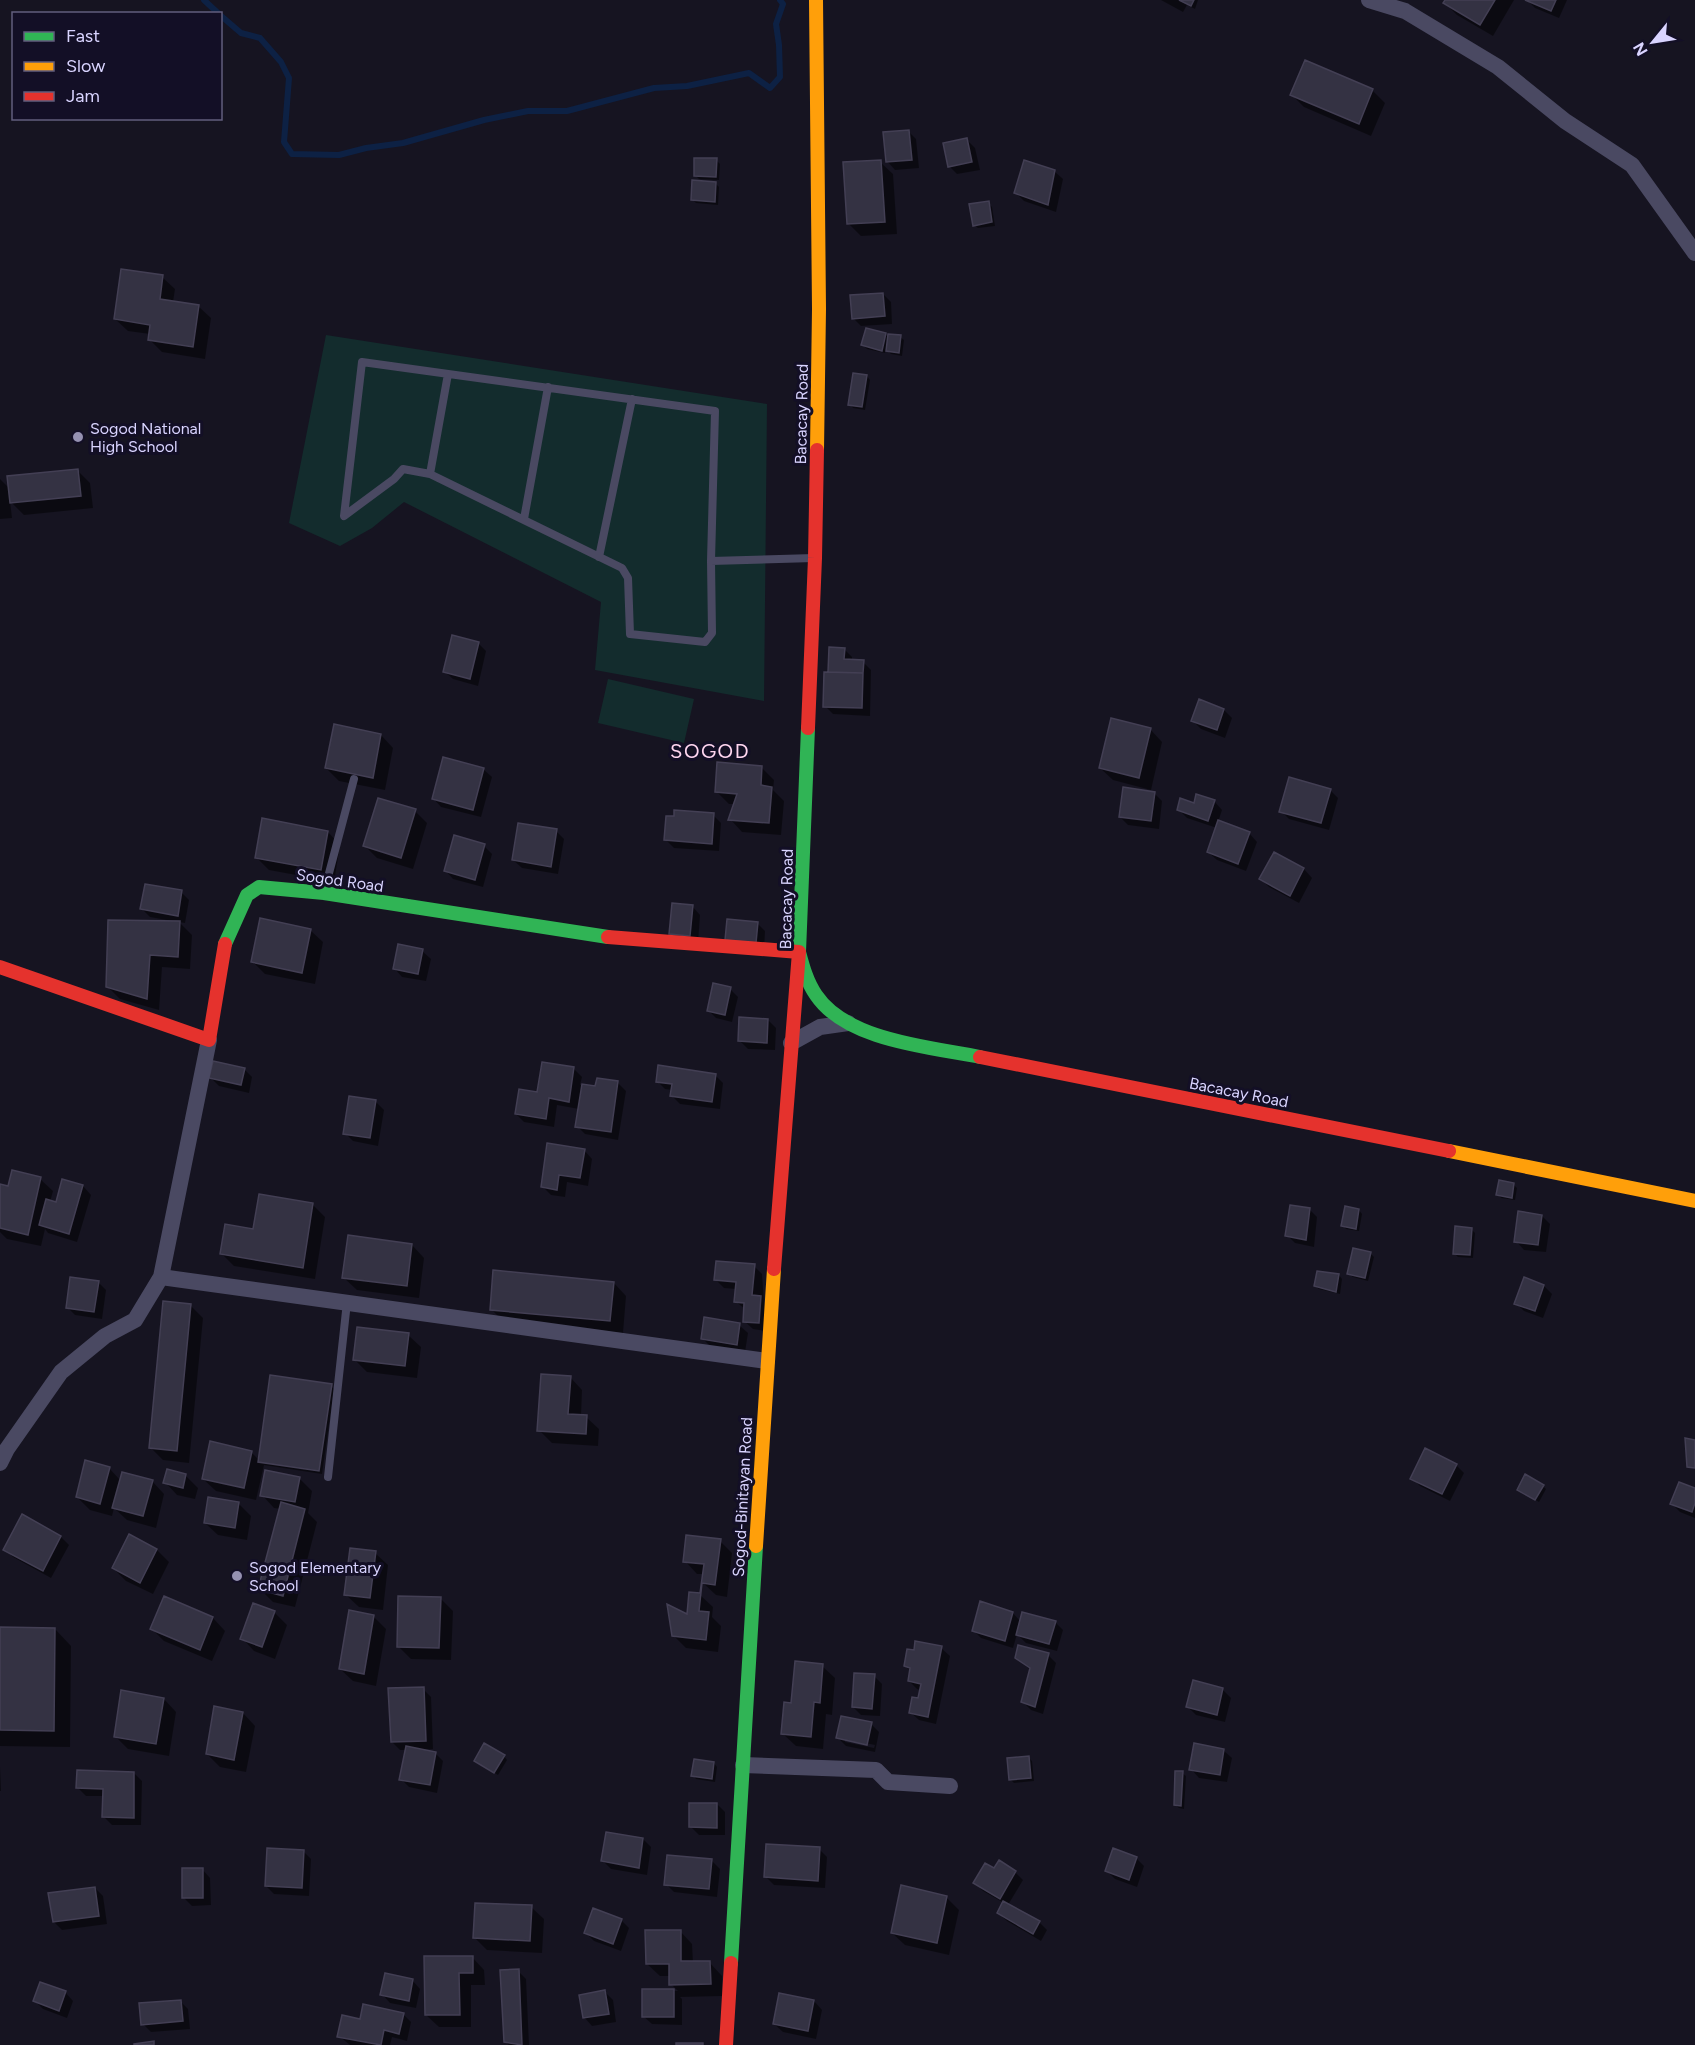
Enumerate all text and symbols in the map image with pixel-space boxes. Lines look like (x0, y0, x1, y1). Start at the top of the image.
legend (12, 12, 222, 120)
north arrow (1623, 12, 1683, 72)
text: Fast (66, 25, 100, 47)
text: N (1629, 39, 1652, 59)
text: Slow (66, 55, 105, 77)
text: Jam (66, 85, 100, 107)
street label: Bacacay Road (791, 364, 812, 464)
place label: Sogod National High School (90, 419, 201, 456)
marker: Sogod National High School (71, 430, 85, 444)
district label: SOGOD (670, 739, 750, 763)
street label: Bacacay Road (776, 849, 797, 949)
street label: Sogod Road (295, 865, 385, 896)
street label: Bacacay Road (1188, 1074, 1290, 1111)
street label: Sogod-Binitayan Road (729, 1417, 756, 1577)
place label: Sogod Elementary School (249, 1558, 382, 1595)
marker: Sogod Elementary School (230, 1569, 244, 1583)

